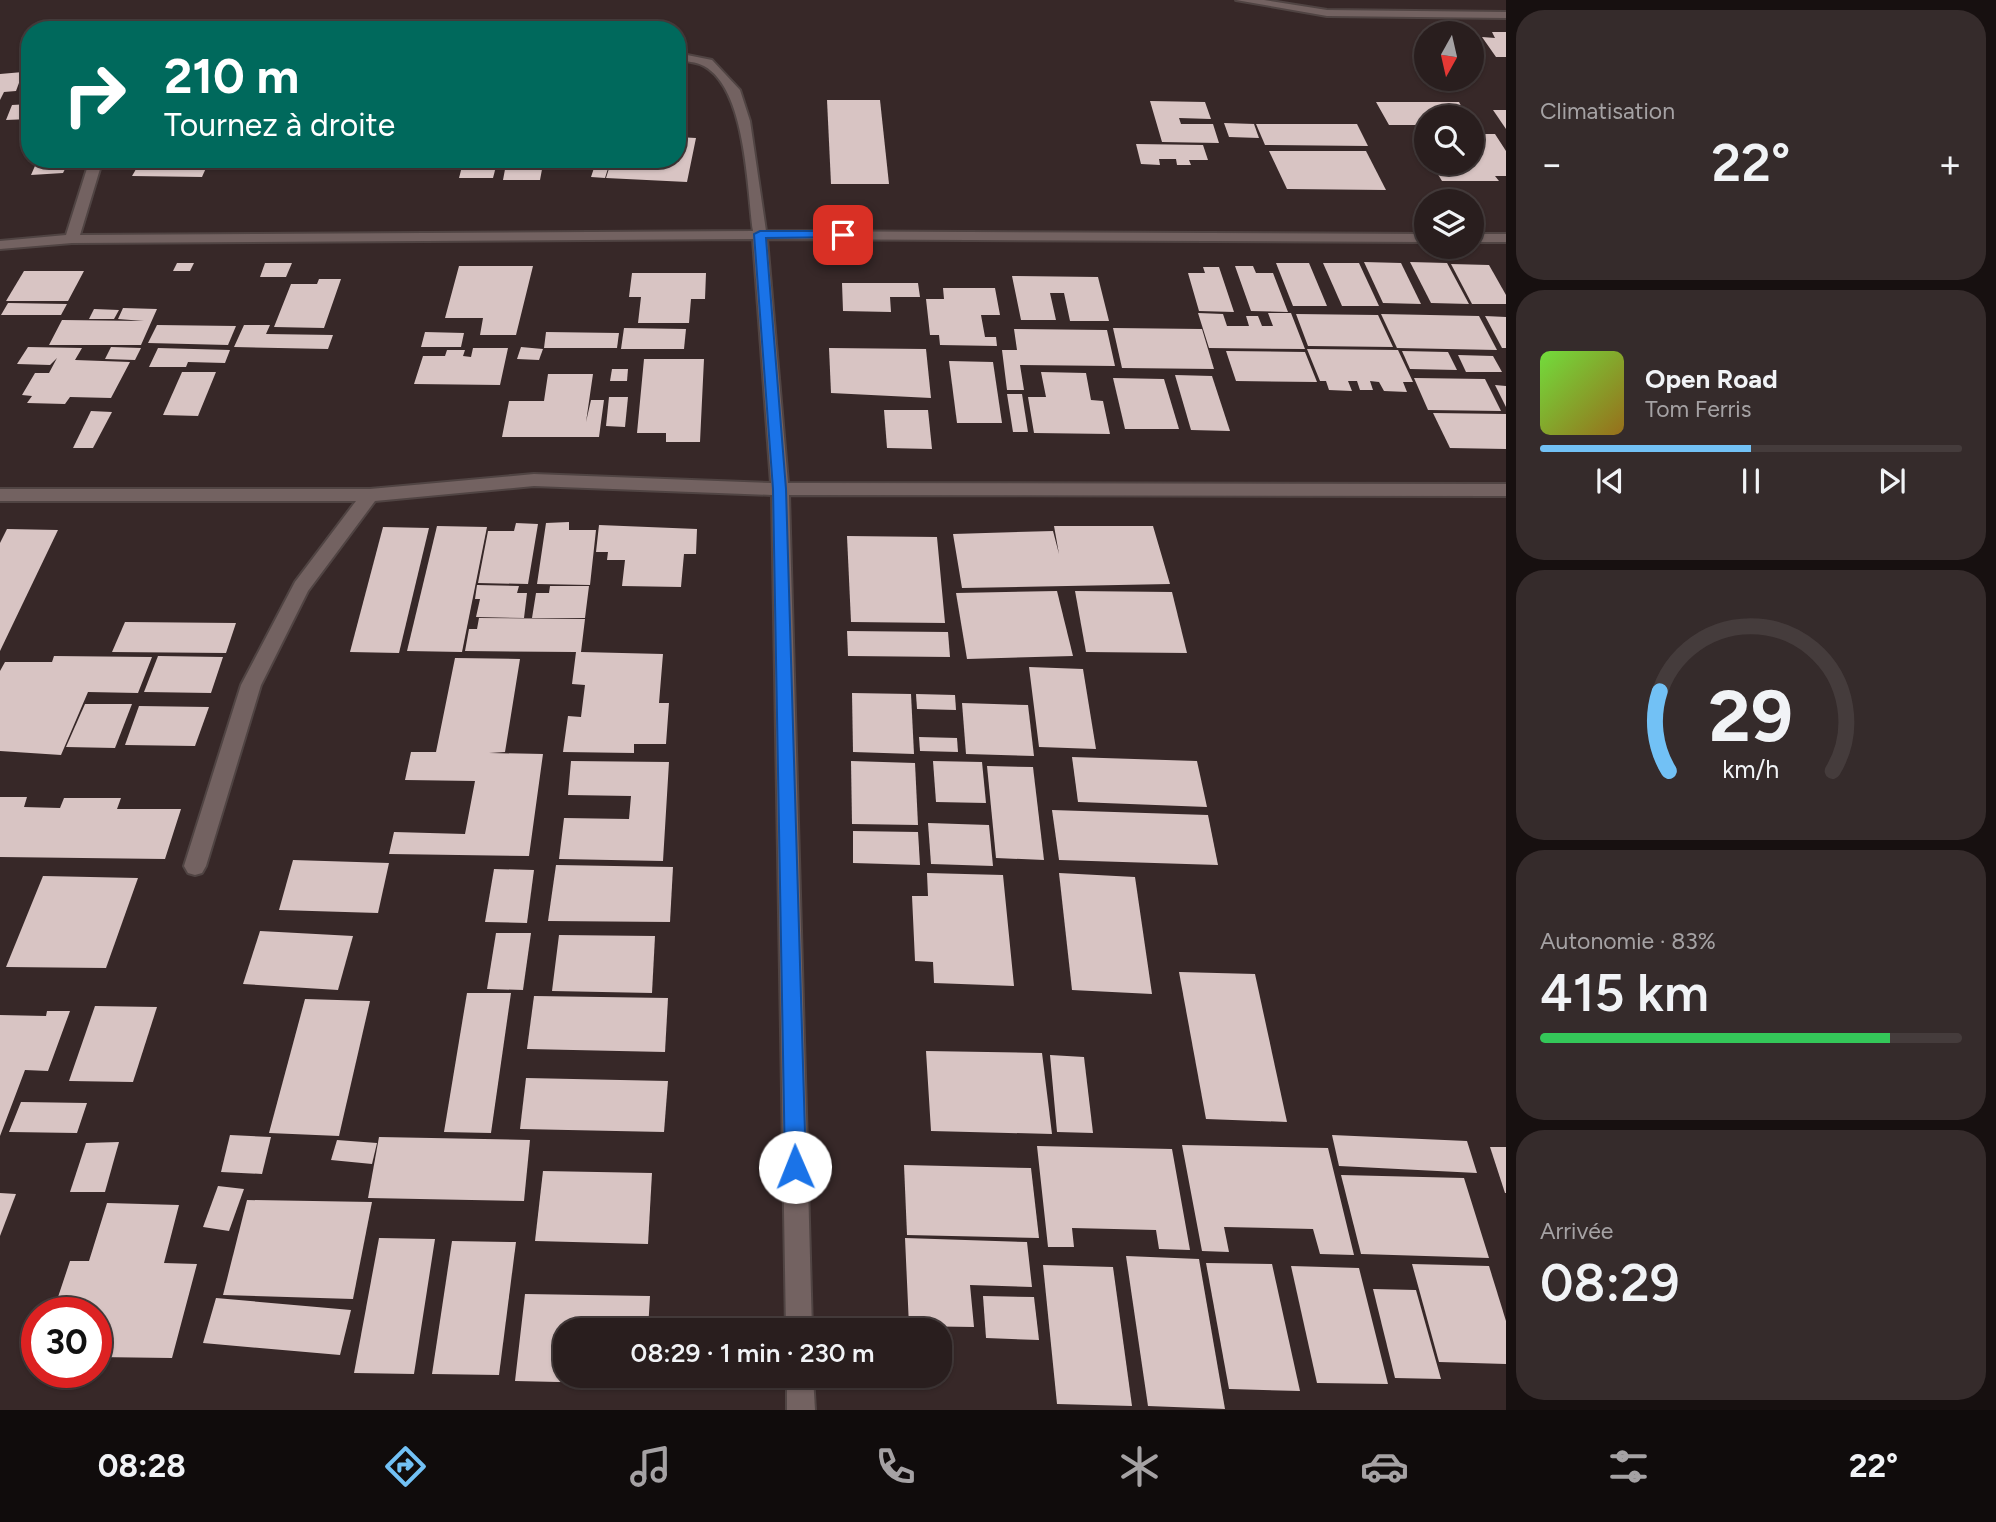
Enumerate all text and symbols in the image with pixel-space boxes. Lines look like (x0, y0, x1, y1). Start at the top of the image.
north arrow (1414, 21, 1484, 91)
map controls (1414, 21, 1484, 259)
text: 210 m (164, 46, 299, 105)
icon: right (49, 49, 140, 140)
text: Climatisation (1540, 97, 1675, 125)
button: search (1414, 105, 1484, 175)
text: Tournez à droite (164, 106, 395, 144)
text: 22° (1712, 132, 1790, 194)
text: − (1540, 141, 1564, 187)
text: + (1938, 141, 1962, 187)
button: layers (1414, 189, 1484, 259)
pin (813, 205, 873, 265)
icon: arrive (824, 216, 862, 254)
text: Open Road (1645, 363, 1778, 395)
text: Tom Ferris (1645, 395, 1751, 423)
icon: previous (1591, 462, 1629, 500)
icon: pause (1732, 462, 1770, 500)
icon: next (1873, 462, 1911, 500)
text: 29 (1709, 672, 1793, 759)
text: km/h (1722, 754, 1780, 784)
text: Autonomie · 83% (1540, 927, 1716, 955)
text: 415 km (1540, 962, 1709, 1024)
position arrow (758, 1130, 832, 1204)
text: Arrivée (1540, 1217, 1613, 1245)
text: 08:29 (1540, 1252, 1680, 1314)
speed limit sign: 30 (21, 1297, 112, 1388)
text: 08:29 · 1 min · 230 m (631, 1337, 874, 1369)
icon: directions (381, 1442, 430, 1491)
icon: music (626, 1442, 675, 1491)
icon: phone (871, 1442, 920, 1491)
icon: climate (1115, 1442, 1164, 1491)
icon: car (1360, 1442, 1409, 1491)
icon: filters (1604, 1442, 1653, 1491)
text: 08:28 (98, 1447, 186, 1485)
text: 22° (1849, 1447, 1898, 1485)

